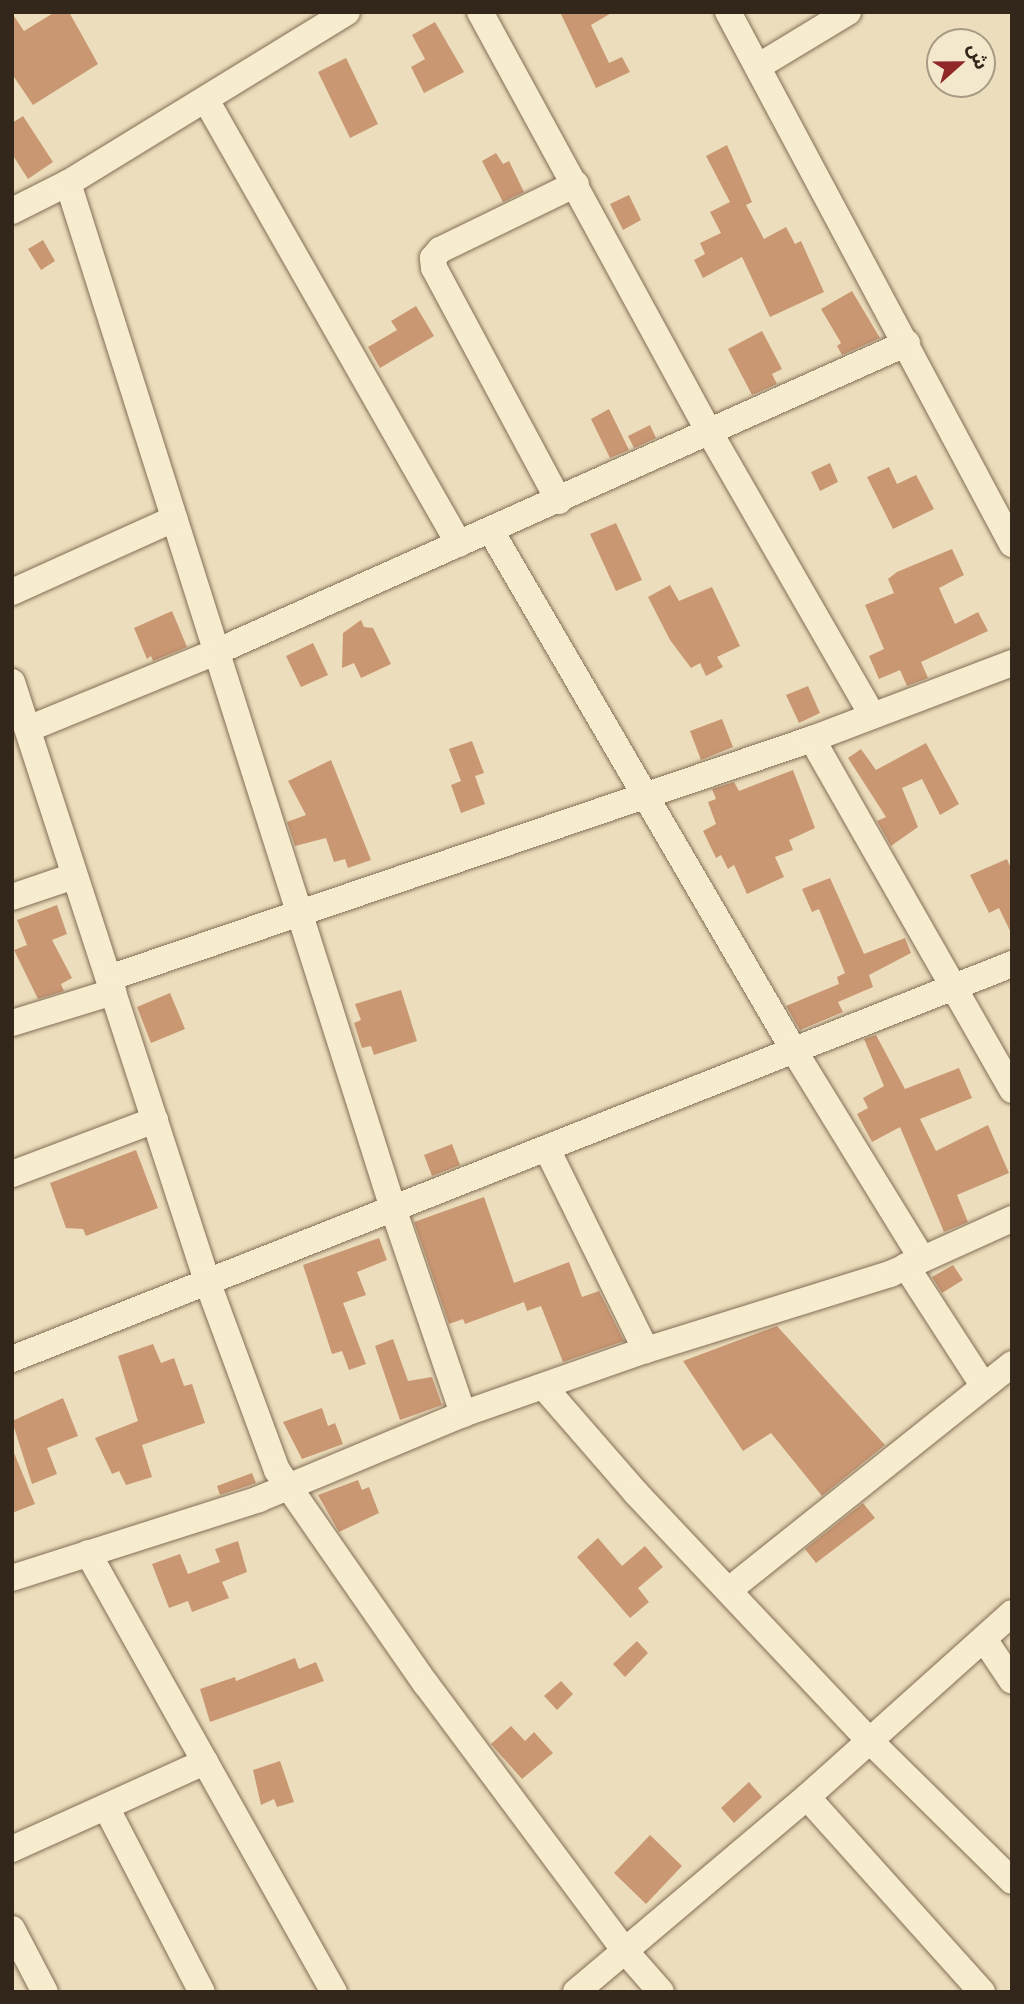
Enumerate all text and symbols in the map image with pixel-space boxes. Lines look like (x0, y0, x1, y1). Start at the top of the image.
north arrow (926, 28, 996, 98)
text: ش (963, 40, 995, 73)

